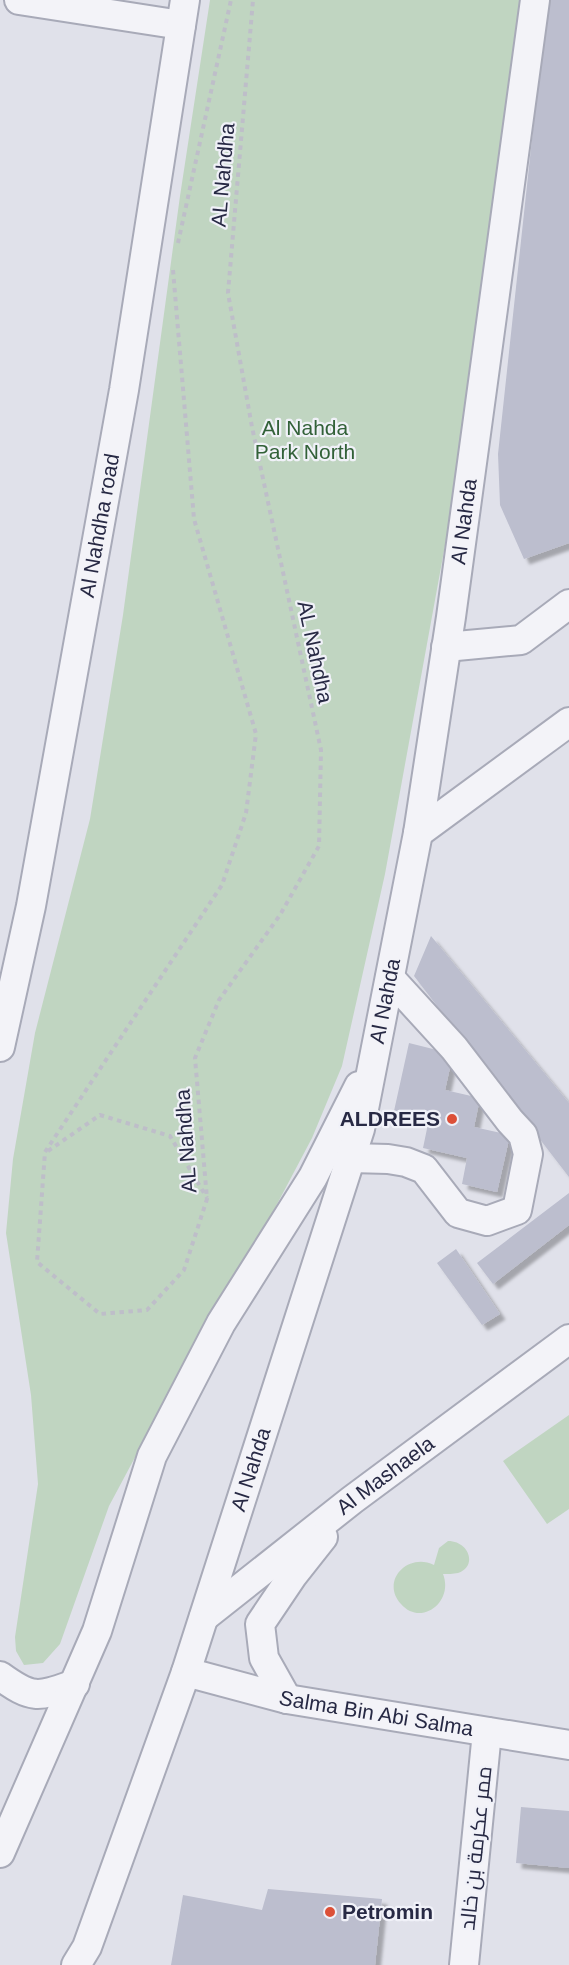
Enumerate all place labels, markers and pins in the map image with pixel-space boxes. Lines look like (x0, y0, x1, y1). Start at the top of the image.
place label: ALDREES (340, 1107, 440, 1130)
marker: ALDREES (445, 1112, 459, 1126)
place label: Petromin (342, 1900, 433, 1923)
marker: Petromin (323, 1905, 337, 1919)

